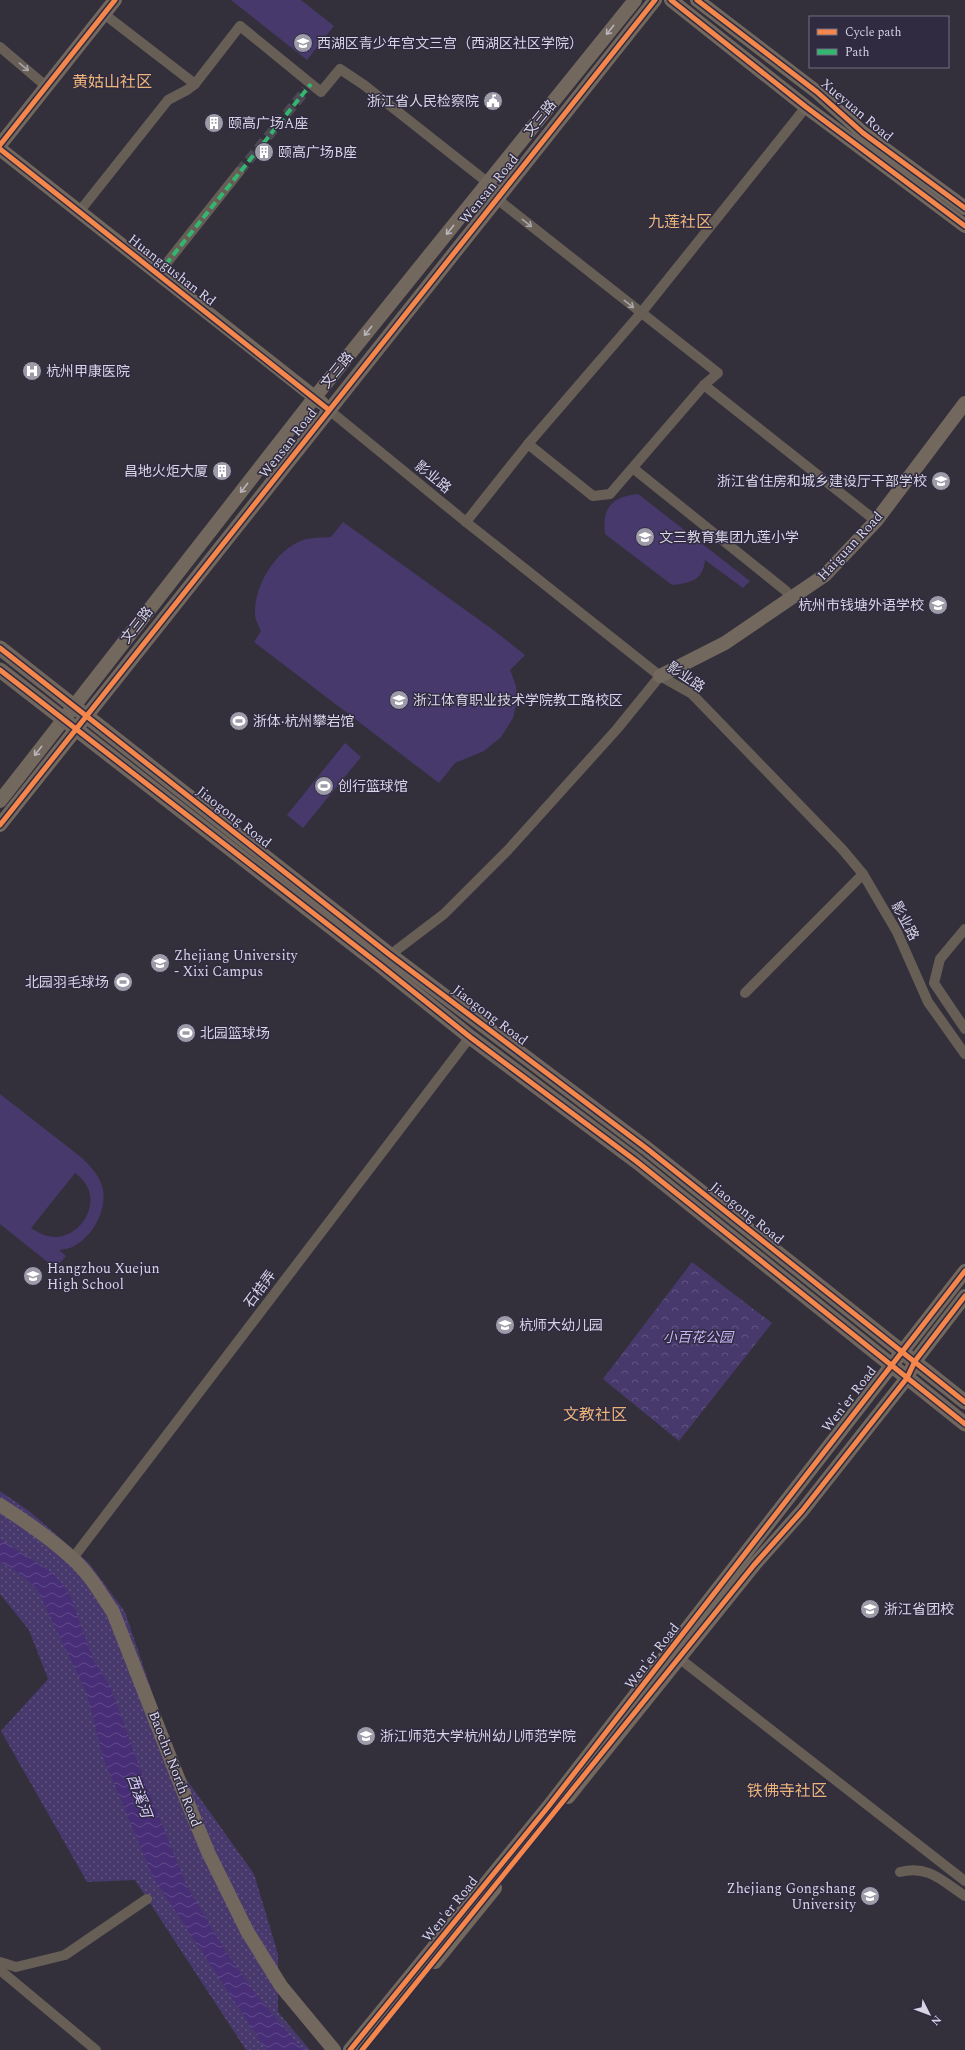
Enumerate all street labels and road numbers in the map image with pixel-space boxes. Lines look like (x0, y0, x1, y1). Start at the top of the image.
street label: Xueyuan Road (816, 73, 898, 147)
street label: 文三路 (519, 95, 561, 141)
street label: Wensan Road (454, 149, 524, 228)
street label: Huanggushan Rd (124, 229, 221, 311)
street label: 文三路 (316, 347, 358, 393)
street label: Wensan Road (254, 403, 322, 483)
street label: 影业路 (410, 456, 456, 498)
street label: Haiguan Road (812, 506, 888, 585)
street label: 文三路 (116, 602, 158, 648)
street label: 影业路 (663, 657, 709, 697)
street label: Jiaogong Road (192, 781, 276, 853)
street label: 影业路 (886, 898, 924, 944)
street label: Jiaogong Road (448, 980, 532, 1051)
street label: Jiaogong Road (705, 1177, 789, 1250)
street label: 石桔弄 (239, 1266, 281, 1312)
street label: Wen'er Road (816, 1361, 882, 1437)
street label: Wen'er Road (619, 1618, 685, 1694)
street label: Baochu North Road (143, 1708, 207, 1830)
street label: Wen'er Road (417, 1871, 483, 1946)

